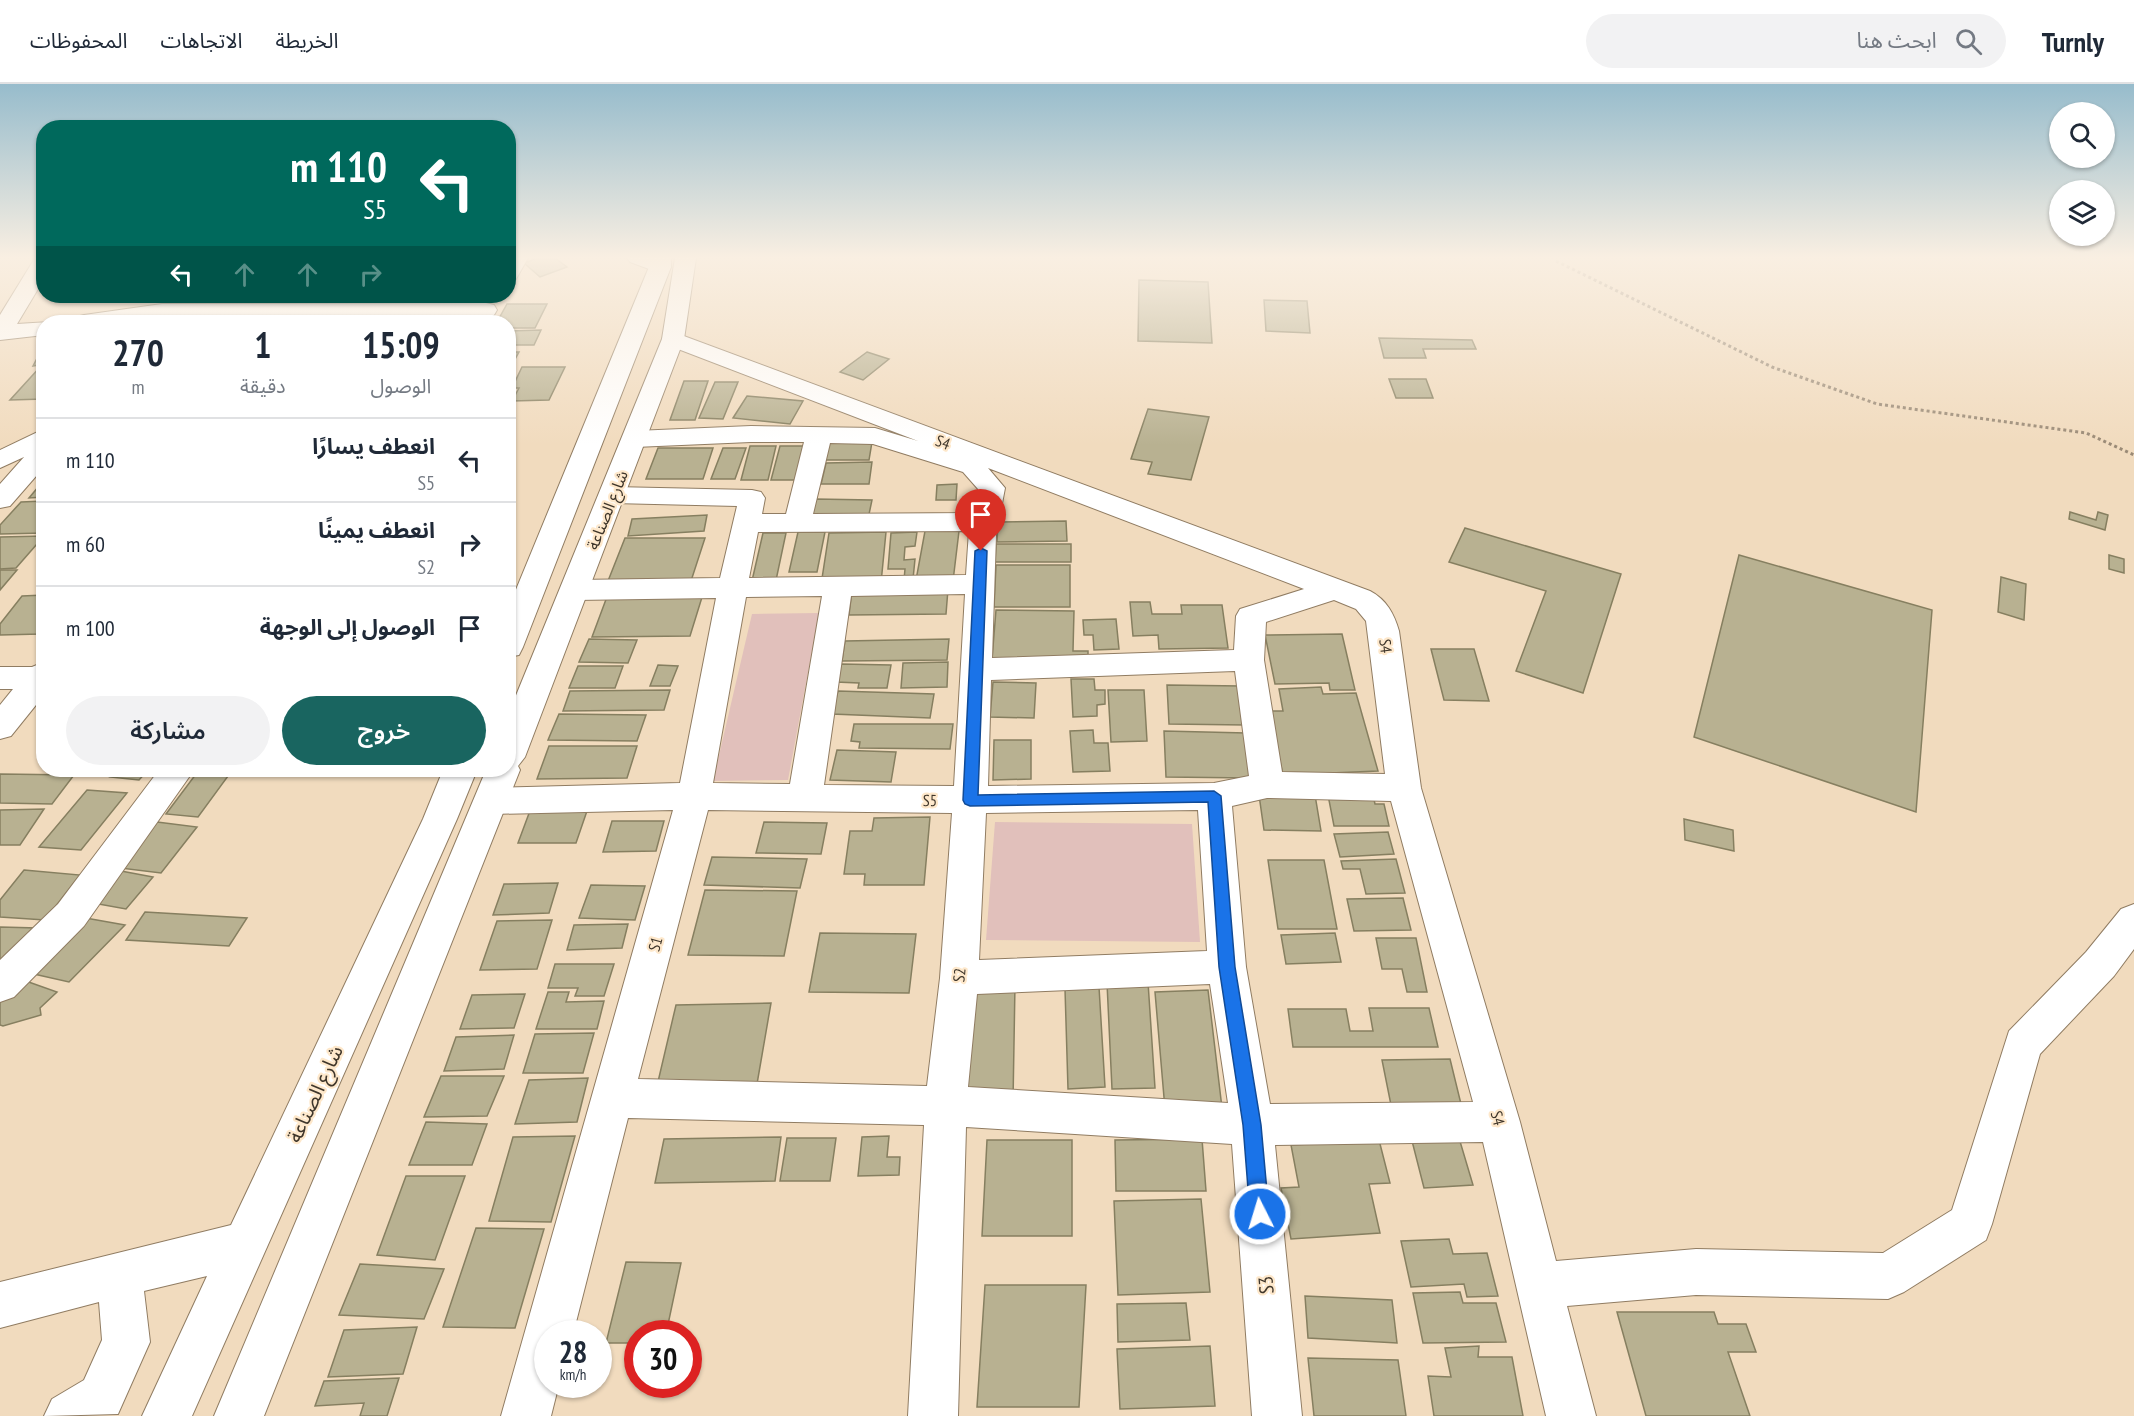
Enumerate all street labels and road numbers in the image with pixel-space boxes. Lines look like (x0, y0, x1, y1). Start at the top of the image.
street label: S4 (933, 430, 953, 454)
street label: شارع الصناعة (582, 467, 635, 554)
street label: S4 (1375, 638, 1397, 654)
street label: S5 (923, 790, 937, 810)
street label: S1 (644, 935, 666, 953)
street label: S2 (948, 967, 970, 983)
street label: شارع الصناعة (281, 1041, 351, 1148)
street label: S4 (1487, 1109, 1509, 1127)
street label: S3 (1252, 1275, 1280, 1295)

